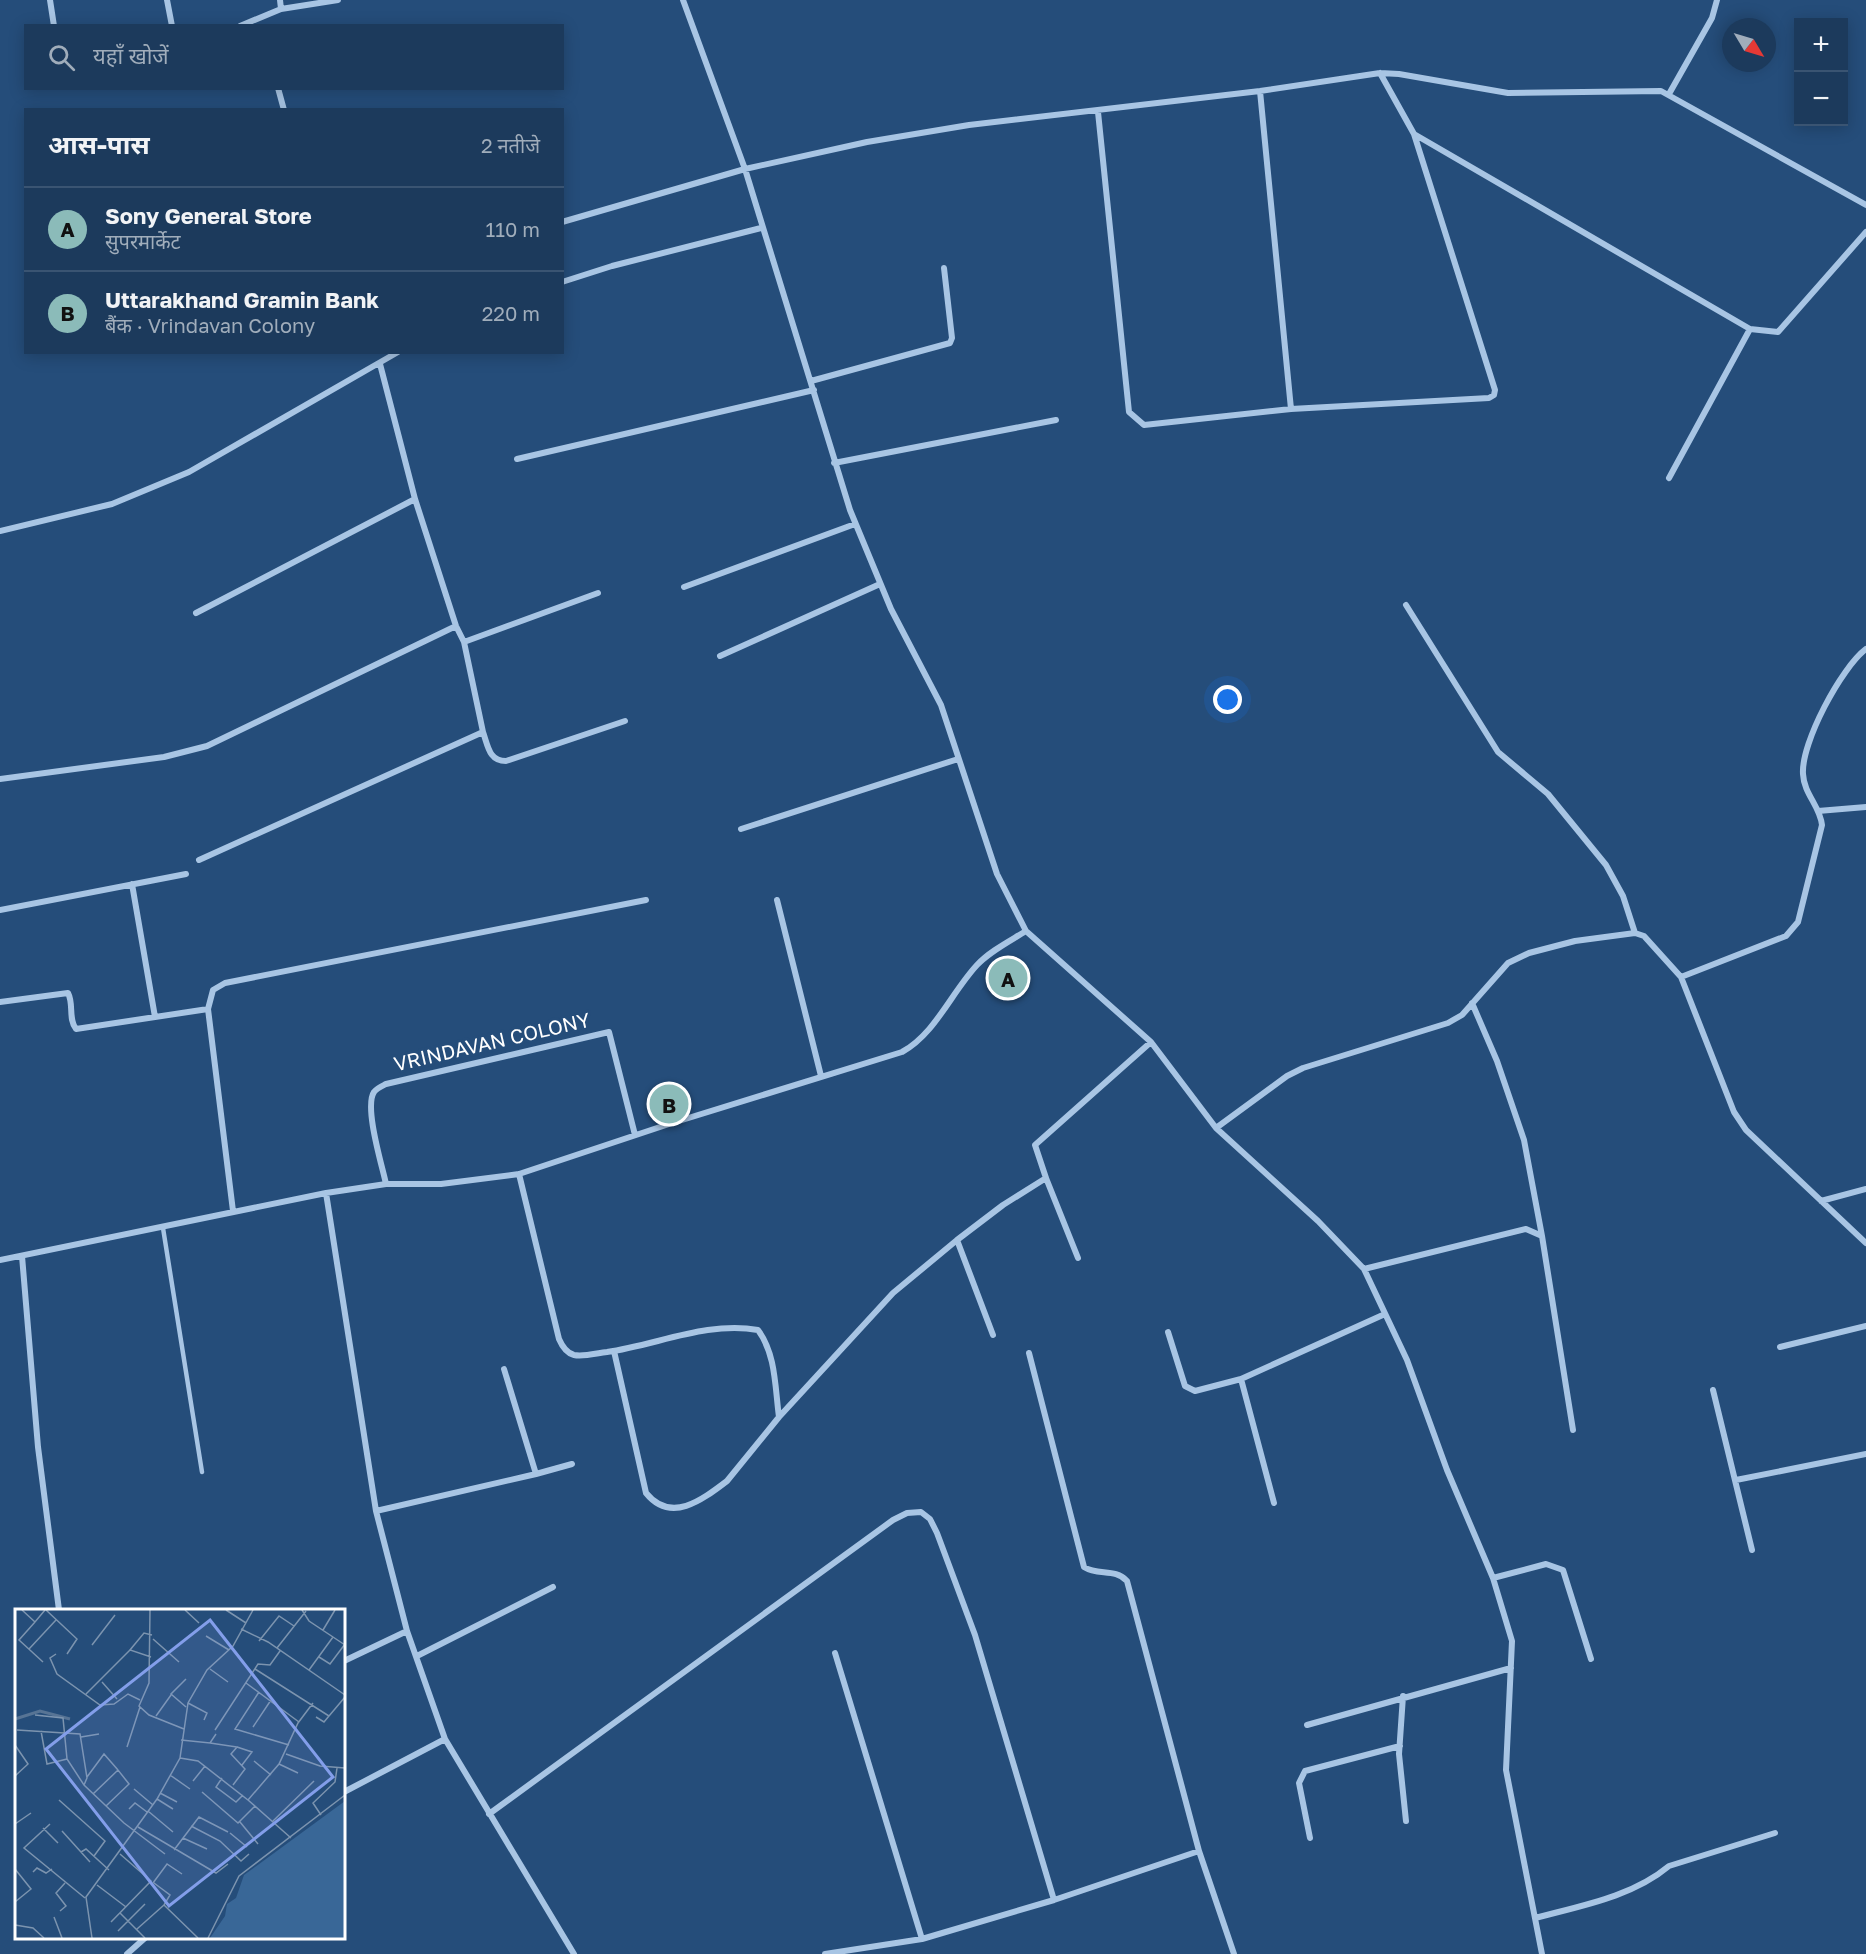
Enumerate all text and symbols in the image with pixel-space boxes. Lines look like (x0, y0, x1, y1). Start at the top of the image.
north arrow (1722, 18, 1776, 72)
map controls (1794, 18, 1848, 126)
button: + (1794, 18, 1848, 72)
search box (24, 24, 564, 90)
icon: search (45, 41, 78, 74)
text: यहाँ खोजें (93, 42, 169, 69)
button: − (1794, 72, 1848, 126)
text: आस-पास (48, 129, 150, 160)
text: 2 नतीजे (481, 133, 540, 157)
text: Sony General Store (105, 202, 312, 229)
text: A (60, 217, 75, 241)
text: 110 m (486, 217, 540, 241)
text: सुपरमार्केट (105, 229, 181, 253)
text: Uttarakhand Gramin Bank (105, 286, 379, 313)
text: B (60, 301, 75, 325)
text: 220 m (482, 301, 540, 325)
text: बैंक · Vrindavan Colony (105, 313, 315, 337)
your location (1213, 685, 1242, 714)
pin: A (988, 956, 1028, 1000)
street label: VRINDAVAN COLONY (391, 1007, 592, 1075)
pin: B (650, 1082, 688, 1126)
inset map (15, 1609, 345, 1939)

